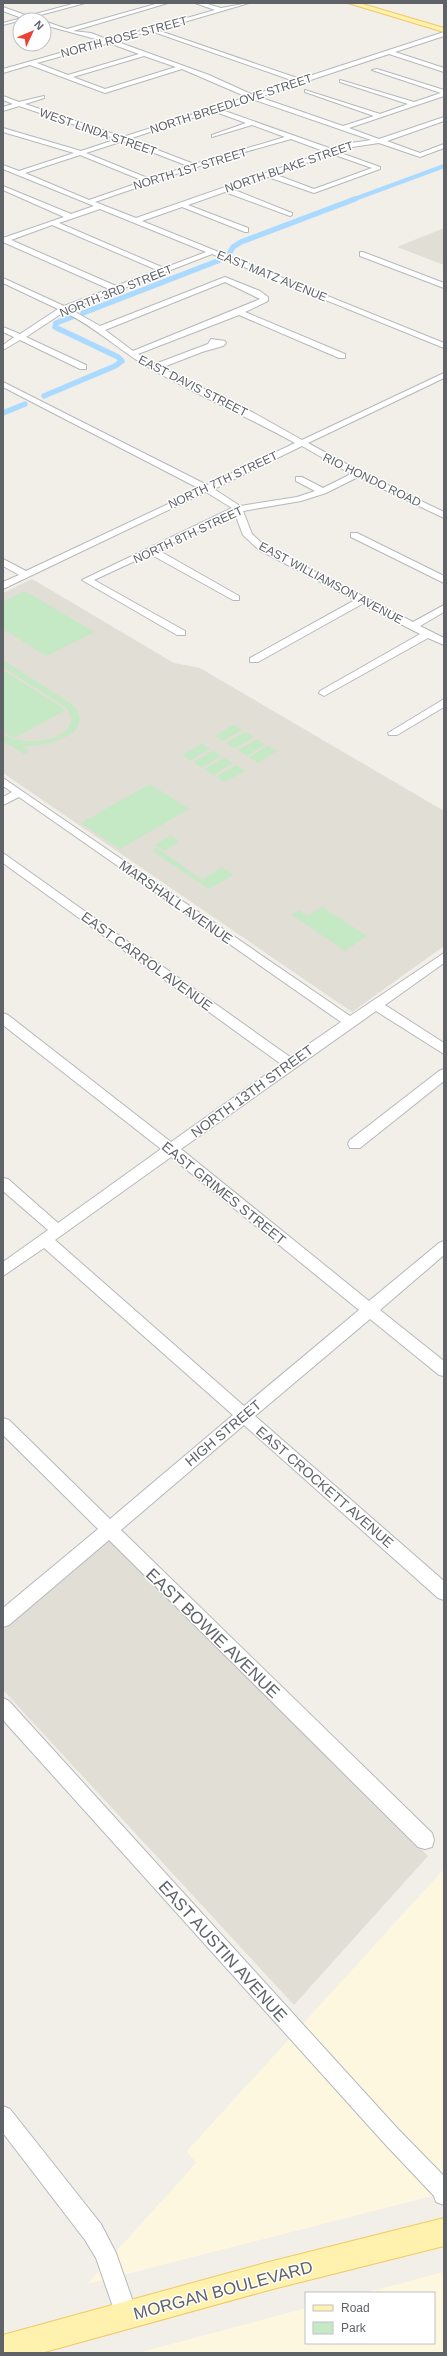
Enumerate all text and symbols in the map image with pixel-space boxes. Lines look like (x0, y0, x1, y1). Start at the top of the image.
north arrow (12, 12, 52, 52)
street label: NORTH ROSE STREET (59, 13, 189, 61)
text: N (32, 18, 46, 32)
street label: NORTH BREEDLOVE STREET (148, 71, 315, 137)
street label: WEST LINDA STREET (38, 105, 159, 159)
street label: NORTH BLAKE STREET (223, 138, 356, 196)
street label: NORTH 1ST STREET (131, 145, 249, 193)
street label: EAST MATZ AVENUE (215, 248, 329, 304)
street label: NORTH 3RD STREET (58, 262, 175, 320)
street label: EAST DAVIS STREET (136, 352, 250, 420)
street label: NORTH 7TH STREET (166, 448, 281, 512)
street label: RIO HONDO ROAD (321, 450, 424, 510)
street label: NORTH 8TH STREET (131, 503, 246, 567)
street label: EAST WILLIAMSON AVENUE (257, 539, 405, 627)
street label: MARSHALL AVENUE (116, 857, 236, 947)
street label: EAST CARROL AVENUE (79, 908, 215, 1014)
street label: NORTH 13TH STREET (188, 1041, 316, 1141)
street label: EAST GRIMES STREET (159, 1138, 289, 1248)
street label: HIGH STREET (182, 1396, 265, 1469)
street label: EAST CROCKETT AVENUE (253, 1423, 397, 1551)
street label: EAST BOWIE AVENUE (142, 1565, 283, 1702)
street label: EAST AUSTIN AVENUE (154, 1877, 291, 2026)
street label: MORGAN BOULEVARD (131, 2257, 315, 2324)
legend (305, 2292, 435, 2344)
text: Road (341, 2301, 370, 2315)
text: Park (341, 2321, 367, 2335)

